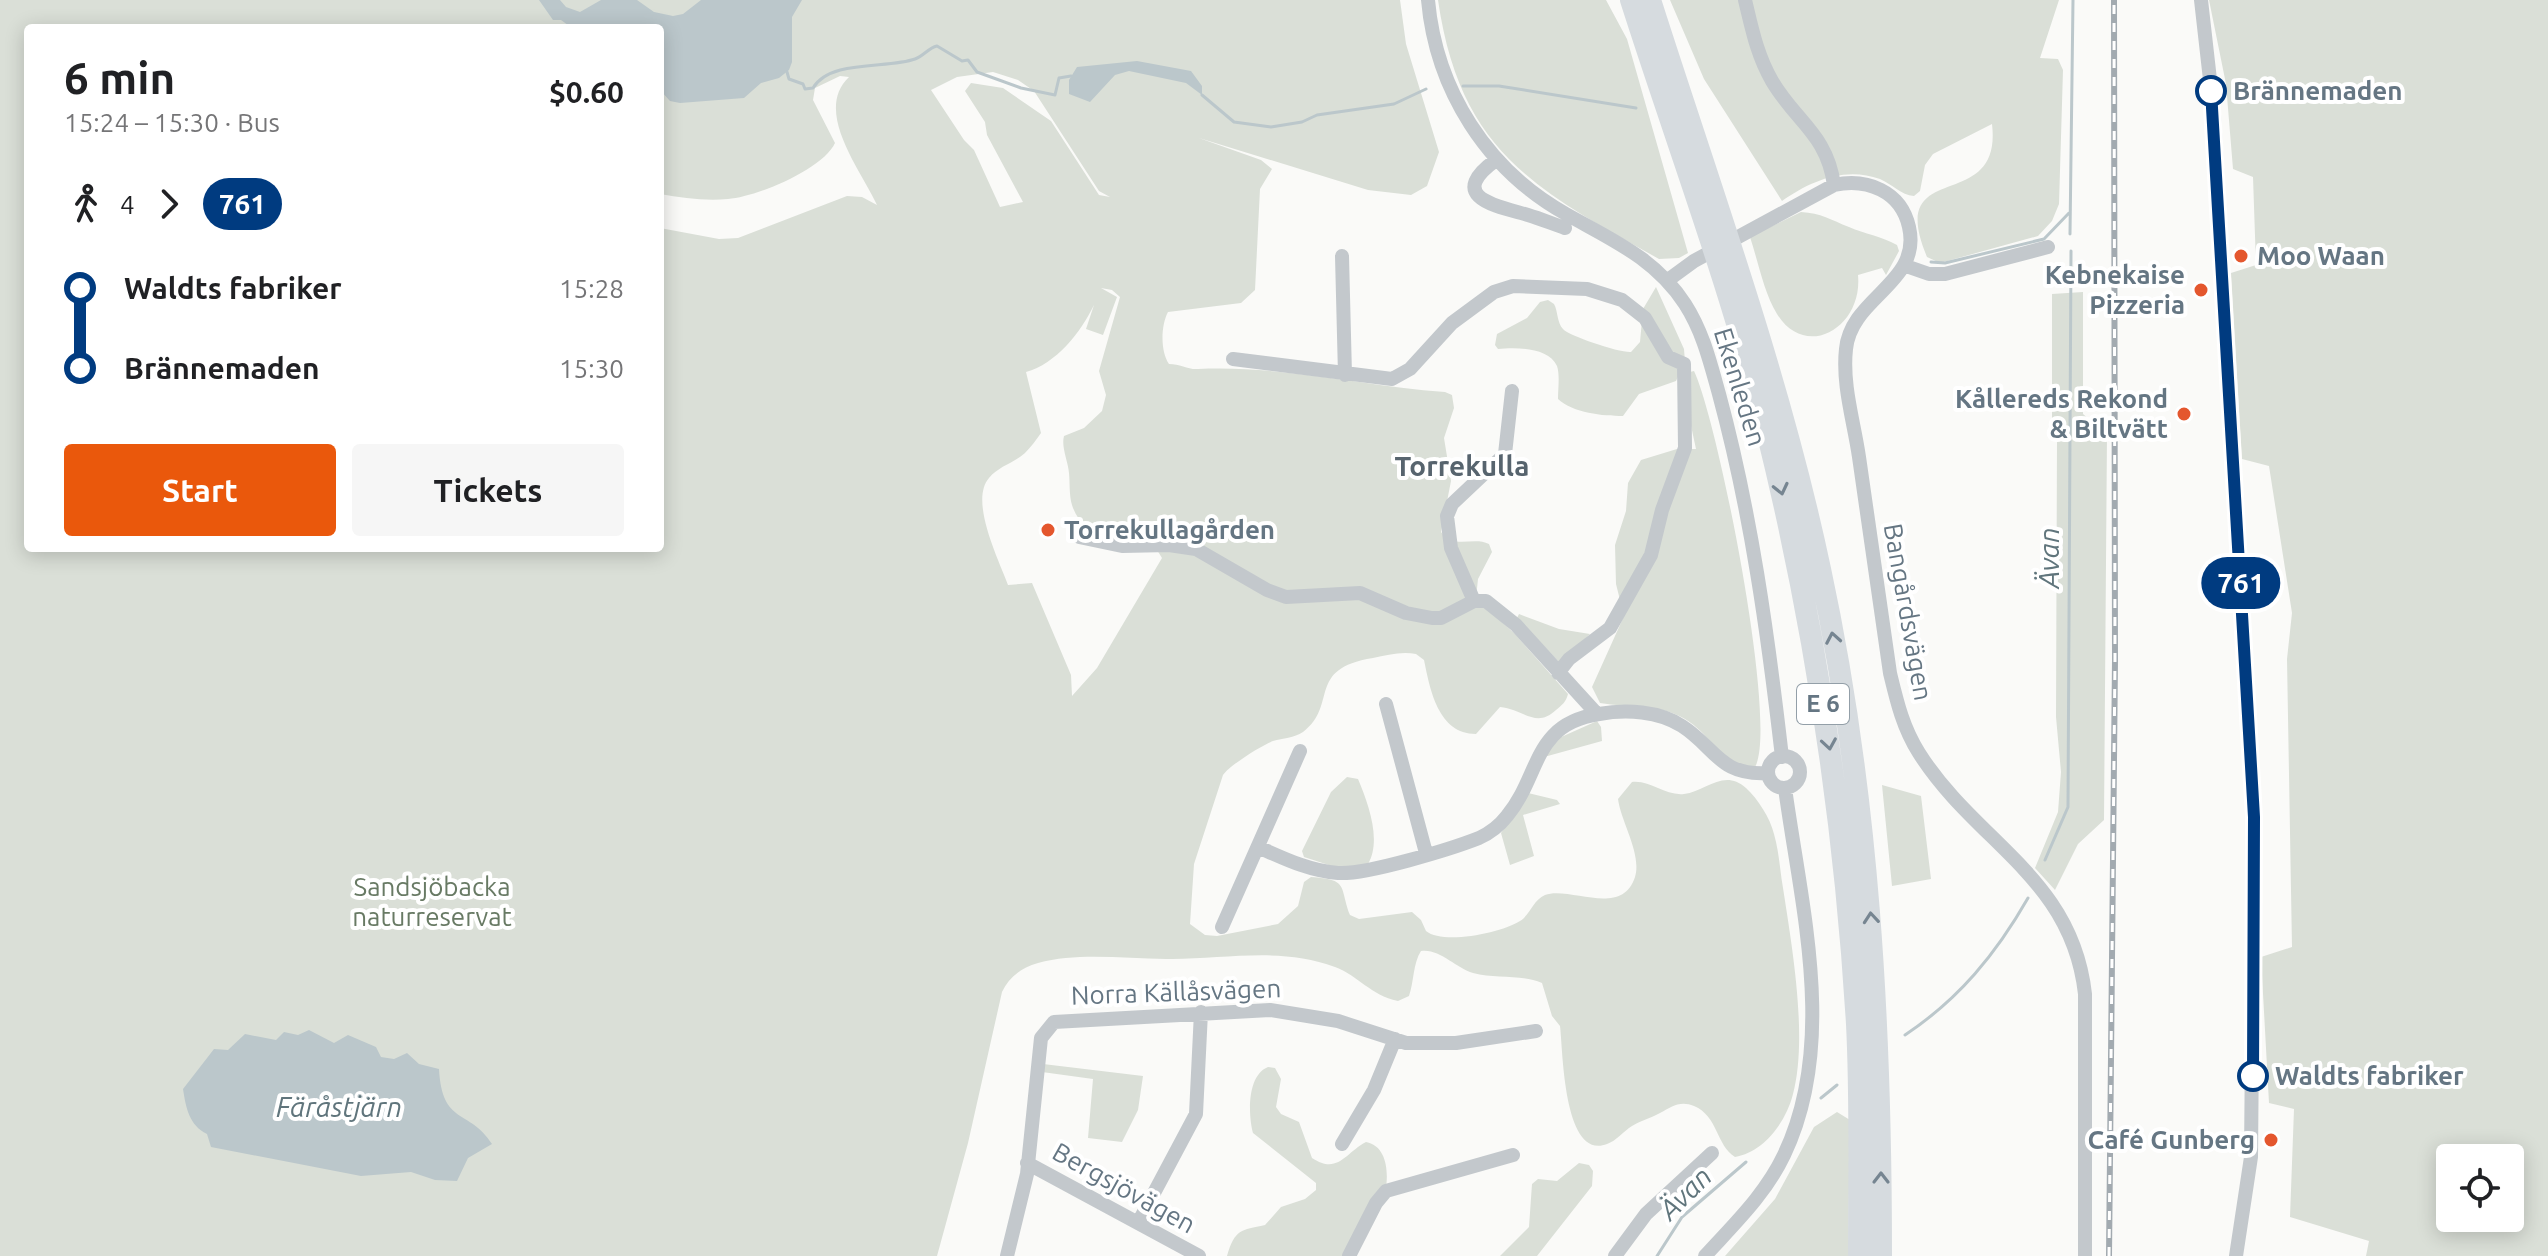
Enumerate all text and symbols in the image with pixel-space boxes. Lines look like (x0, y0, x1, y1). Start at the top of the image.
text: 6 min (64, 53, 175, 102)
text: $0.60 (549, 75, 624, 109)
marker: Brännemaden (2196, 76, 2226, 106)
place label: Brännemaden (2233, 76, 2403, 105)
text: 15:24 – 15:30 · Bus (64, 108, 280, 137)
icon: walk (64, 182, 108, 226)
icon: forward (147, 182, 191, 226)
text: 761 (219, 188, 266, 219)
text: 4 (120, 190, 135, 219)
place label: Moo Waan (2257, 241, 2385, 270)
marker: Moo Waan (2232, 247, 2250, 265)
place label: Kebnekaise Pizzeria (2045, 260, 2185, 319)
text: Waldts fabriker (124, 271, 342, 305)
text: 15:28 (559, 274, 624, 303)
marker: Kebnekaise Pizzeria (2192, 281, 2210, 299)
street label: Ekenleden (1709, 324, 1772, 449)
text: Brännemaden (124, 351, 320, 385)
text: 15:30 (559, 354, 624, 383)
place label: Kållereds Rekond & Biltvätt (1955, 384, 2168, 443)
marker: Kållereds Rekond & Biltvätt (2175, 405, 2193, 423)
button: Start (64, 444, 336, 536)
button: Tickets (352, 444, 624, 536)
district label: Torrekulla (1394, 450, 1530, 481)
one-way arrow (1771, 482, 1788, 495)
place label: Torrekullagården (1064, 515, 1275, 544)
marker: Torrekullagården (1039, 521, 1057, 539)
street label: Bangårdsvägen (1879, 521, 1938, 703)
water label: Ävan (2033, 527, 2064, 591)
line badge: 761 (2195, 557, 2287, 609)
text: 761 (2217, 567, 2265, 598)
one-way arrow (1826, 631, 1843, 644)
road number: E 6 (1797, 684, 1849, 724)
one-way arrow (1820, 738, 1837, 751)
park label: Sandsjöbacka naturreservat (352, 872, 512, 931)
one-way arrow (1862, 911, 1879, 924)
street label: Norra Källåsvägen (1070, 973, 1282, 1010)
marker: Waldts fabriker (2238, 1061, 2268, 1091)
place label: Waldts fabriker (2275, 1061, 2464, 1090)
water label: Färåstjärn (276, 1091, 402, 1122)
place label: Café Gunberg (2088, 1125, 2255, 1154)
marker: Café Gunberg (2262, 1131, 2280, 1149)
street label: Bergsjövägen (1048, 1136, 1201, 1239)
map controls (2436, 1144, 2524, 1232)
button: locate (2436, 1144, 2524, 1232)
water label: Ävan (1651, 1160, 1717, 1227)
one-way arrow (1872, 1171, 1890, 1184)

